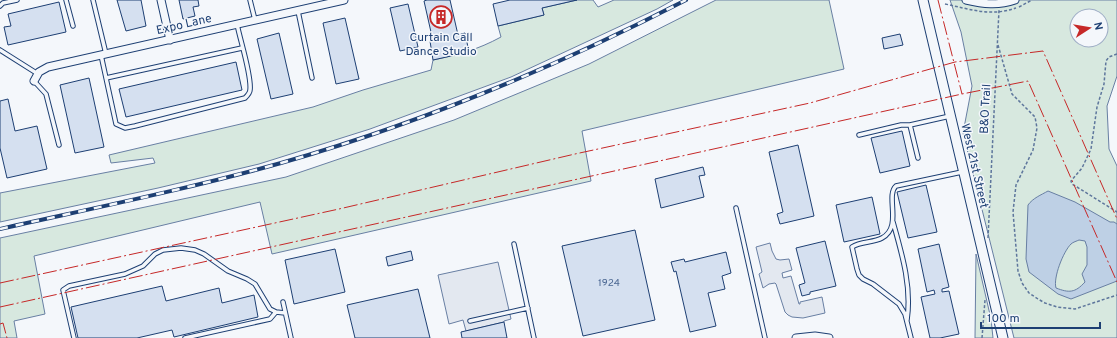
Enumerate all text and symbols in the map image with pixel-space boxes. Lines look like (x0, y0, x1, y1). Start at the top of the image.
building icon: Curtain Call Dance Studio (428, 4, 454, 30)
north arrow (1069, 8, 1109, 48)
street label: Expo Lane (155, 11, 213, 39)
text: N (1090, 21, 1105, 31)
place label: Curtain Call Dance Studio (405, 30, 477, 60)
street label: B&O Trail (977, 84, 995, 134)
street label: West 21st Street (956, 122, 992, 210)
house number: 1924 (598, 277, 620, 290)
scale bar (981, 304, 1100, 330)
text: 100 m (987, 311, 1020, 327)

